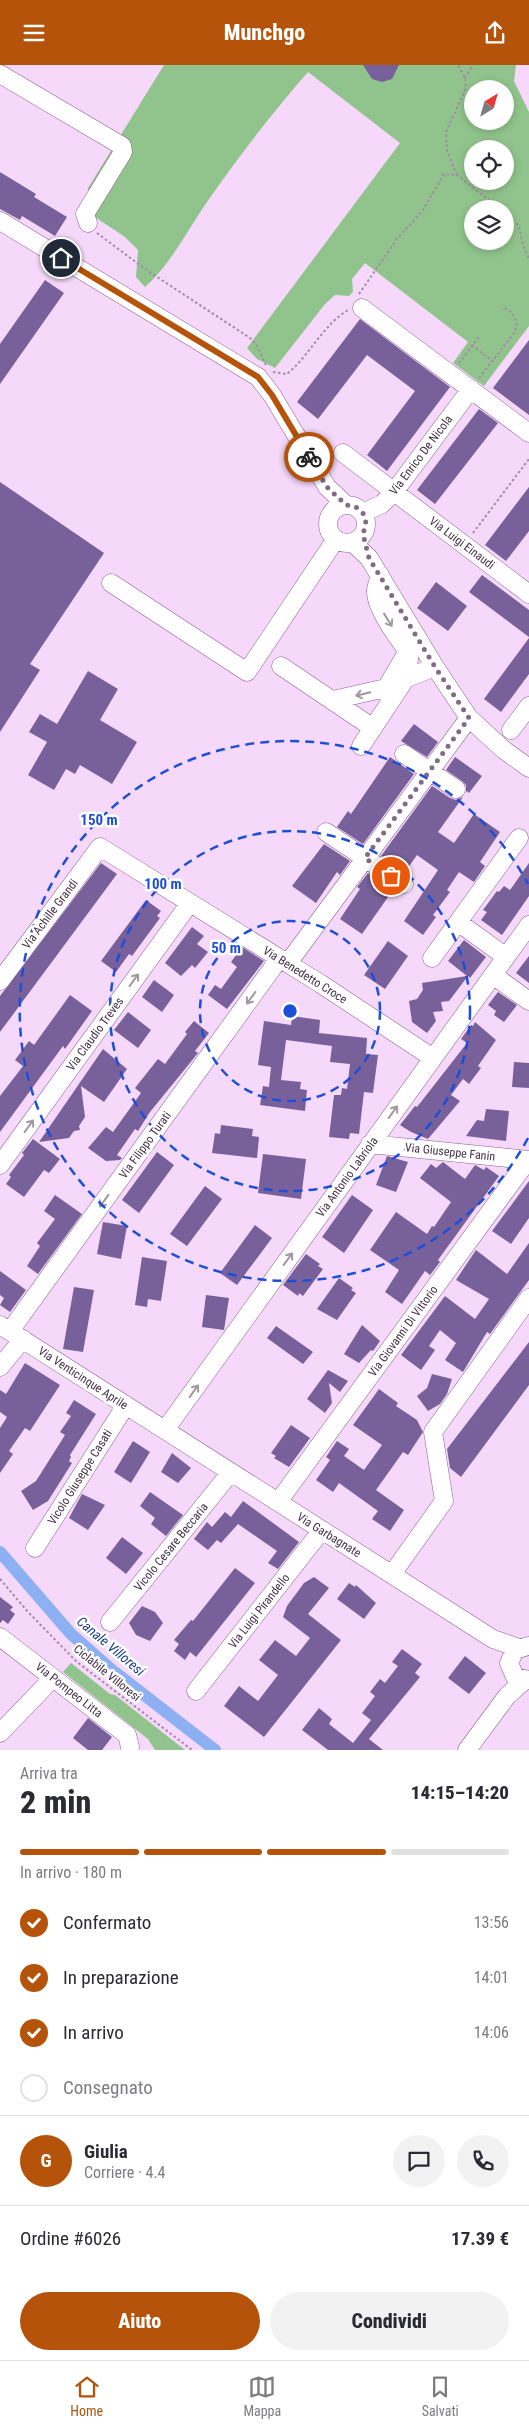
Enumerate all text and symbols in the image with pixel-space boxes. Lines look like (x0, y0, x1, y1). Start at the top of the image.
icon: menu (20, 19, 48, 47)
icon: share (481, 19, 509, 47)
text: Munchgo (224, 20, 305, 45)
north arrow (464, 80, 514, 130)
map controls (464, 80, 514, 250)
button: locate (464, 140, 514, 190)
button: layers (464, 200, 514, 250)
pin (40, 237, 82, 279)
icon: home (47, 244, 75, 272)
street label: Via Enrico De Nicola (387, 412, 456, 498)
courier (284, 432, 334, 482)
icon: bike (295, 443, 323, 471)
street label: Via Luigi Einaudi (427, 514, 497, 572)
one-way arrow (383, 613, 393, 627)
one-way arrow (356, 690, 372, 699)
text: 150 m (80, 811, 118, 829)
pin (370, 855, 412, 897)
icon: bag (377, 862, 405, 890)
text: 100 m (144, 875, 182, 893)
street label: Via Achille Grandi (19, 876, 81, 952)
text: 50 m (211, 939, 241, 957)
street label: Via Benedetto Croce (260, 944, 350, 1007)
one-way arrow (129, 973, 139, 987)
one-way arrow (246, 991, 256, 1005)
street label: Via Claudio Treves (64, 995, 126, 1073)
centre of rings (281, 1002, 299, 1020)
one-way arrow (388, 1105, 398, 1119)
street label: Via Filippo Turati (116, 1109, 174, 1181)
one-way arrow (23, 1120, 34, 1133)
street label: Via Antonio Labriola (313, 1134, 381, 1220)
street label: Via Giuseppe Fanin (404, 1140, 496, 1164)
one-way arrow (99, 1194, 110, 1207)
one-way arrow (283, 1252, 293, 1266)
street label: Via Giovanni Di Vittorio (365, 1283, 441, 1379)
street label: Via Venticinque Aprile (36, 1344, 131, 1412)
one-way arrow (189, 1384, 199, 1398)
street label: Vicolo Giuseppe Casati (45, 1427, 115, 1527)
street label: Vicolo Cesare Beccaria (131, 1500, 211, 1594)
street label: Via Garbagnate (294, 1510, 364, 1560)
street label: Via Luigi Pirandello (225, 1571, 293, 1651)
water label: Canale Villoresi (74, 1613, 149, 1680)
street label: Ciclabile Villoresi (71, 1642, 143, 1704)
street label: Via Pompeo Litta (33, 1659, 106, 1721)
text: Arriva tra (20, 1764, 78, 1783)
text: 14:15–14:20 (411, 1781, 509, 1804)
text: 2 min (20, 1783, 91, 1821)
text: In arrivo · 180 m (20, 1863, 122, 1882)
icon: check (20, 1909, 48, 1937)
text: Confermato (63, 1911, 151, 1934)
text: 13:56 (474, 1913, 509, 1932)
icon: check (20, 1964, 48, 1992)
text: In preparazione (63, 1966, 179, 1989)
text: 14:01 (474, 1968, 509, 1987)
icon: check (20, 2019, 48, 2047)
text: In arrivo (63, 2021, 124, 2044)
text: 14:06 (474, 2023, 509, 2042)
text: Consegnato (63, 2076, 153, 2099)
button: chat (393, 2135, 445, 2187)
button: phone (457, 2135, 509, 2187)
text: Giulia (84, 2140, 128, 2163)
text: G (40, 2149, 52, 2172)
text: Corriere · 4.4 (84, 2163, 166, 2182)
text: Ordine #6026 (20, 2227, 121, 2250)
text: 17.39 € (451, 2227, 509, 2250)
button: Aiuto (20, 2292, 260, 2350)
button: Condividi (270, 2292, 509, 2350)
tab: Home (70, 2373, 103, 2419)
tab: Mappa (243, 2373, 281, 2419)
tab: Salvati (422, 2373, 459, 2419)

